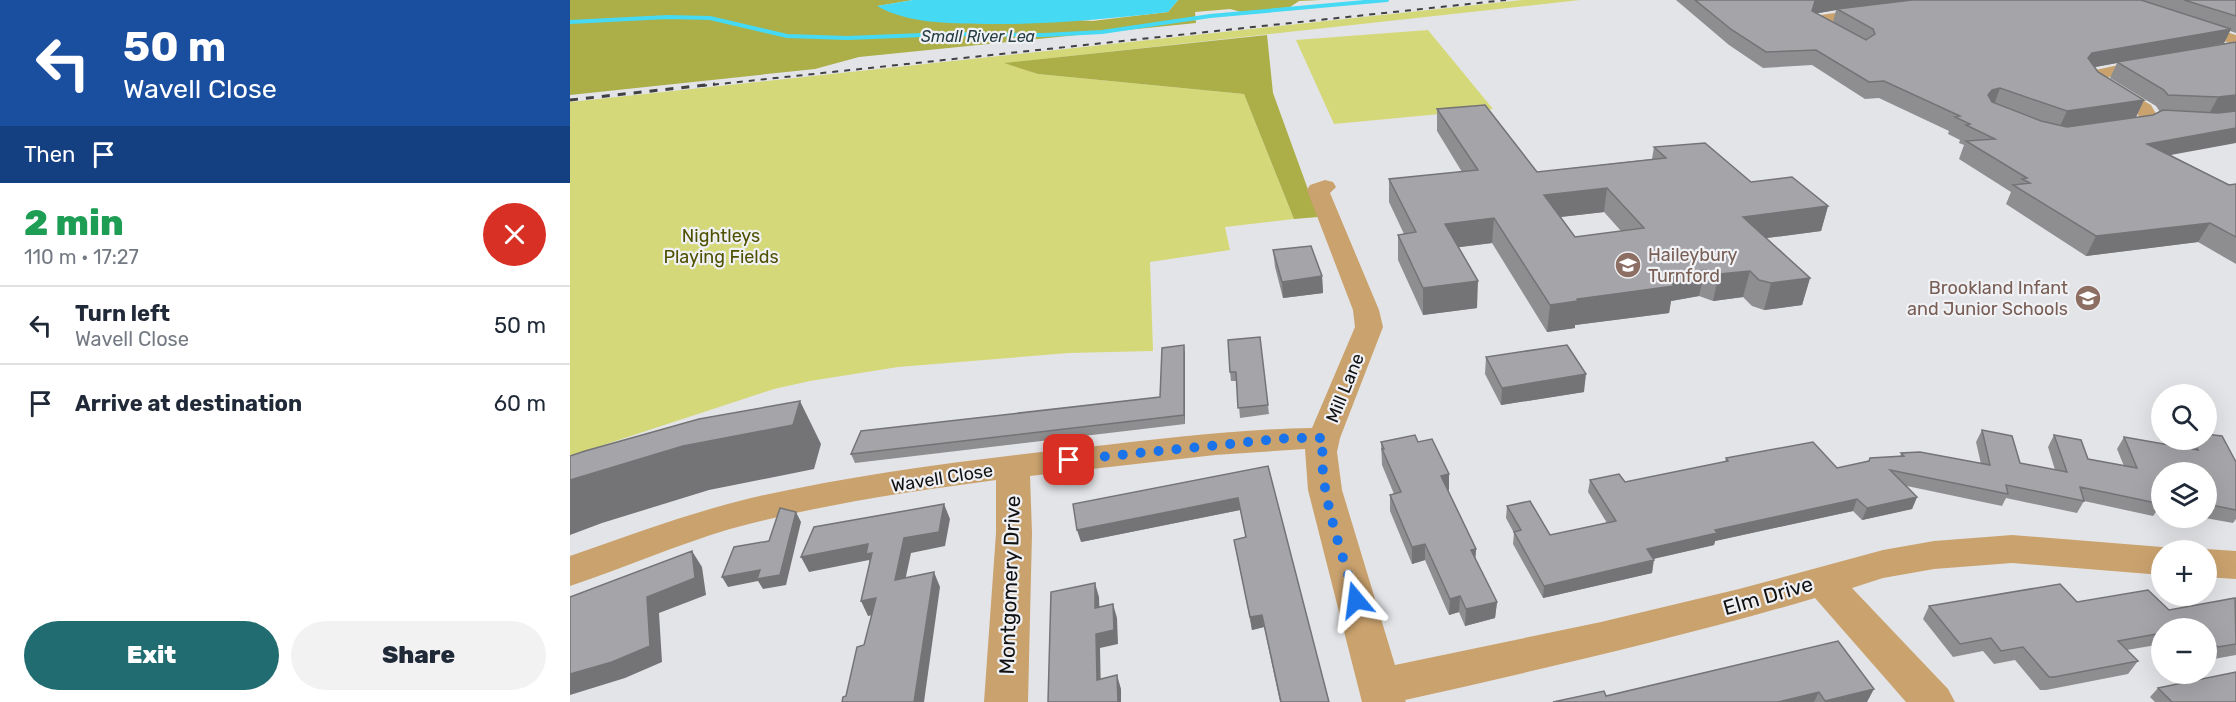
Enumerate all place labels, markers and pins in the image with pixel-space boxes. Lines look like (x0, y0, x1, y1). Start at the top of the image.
place label: Haileybury Turnford (1648, 244, 1738, 287)
school or university icon: Haileybury Turnford (1613, 250, 1643, 280)
place label: Brookland Infant and Junior Schools (1907, 277, 2068, 320)
school or university icon: Brookland Infant and Junior Schools (2073, 283, 2103, 313)
pin (1043, 434, 1094, 485)

